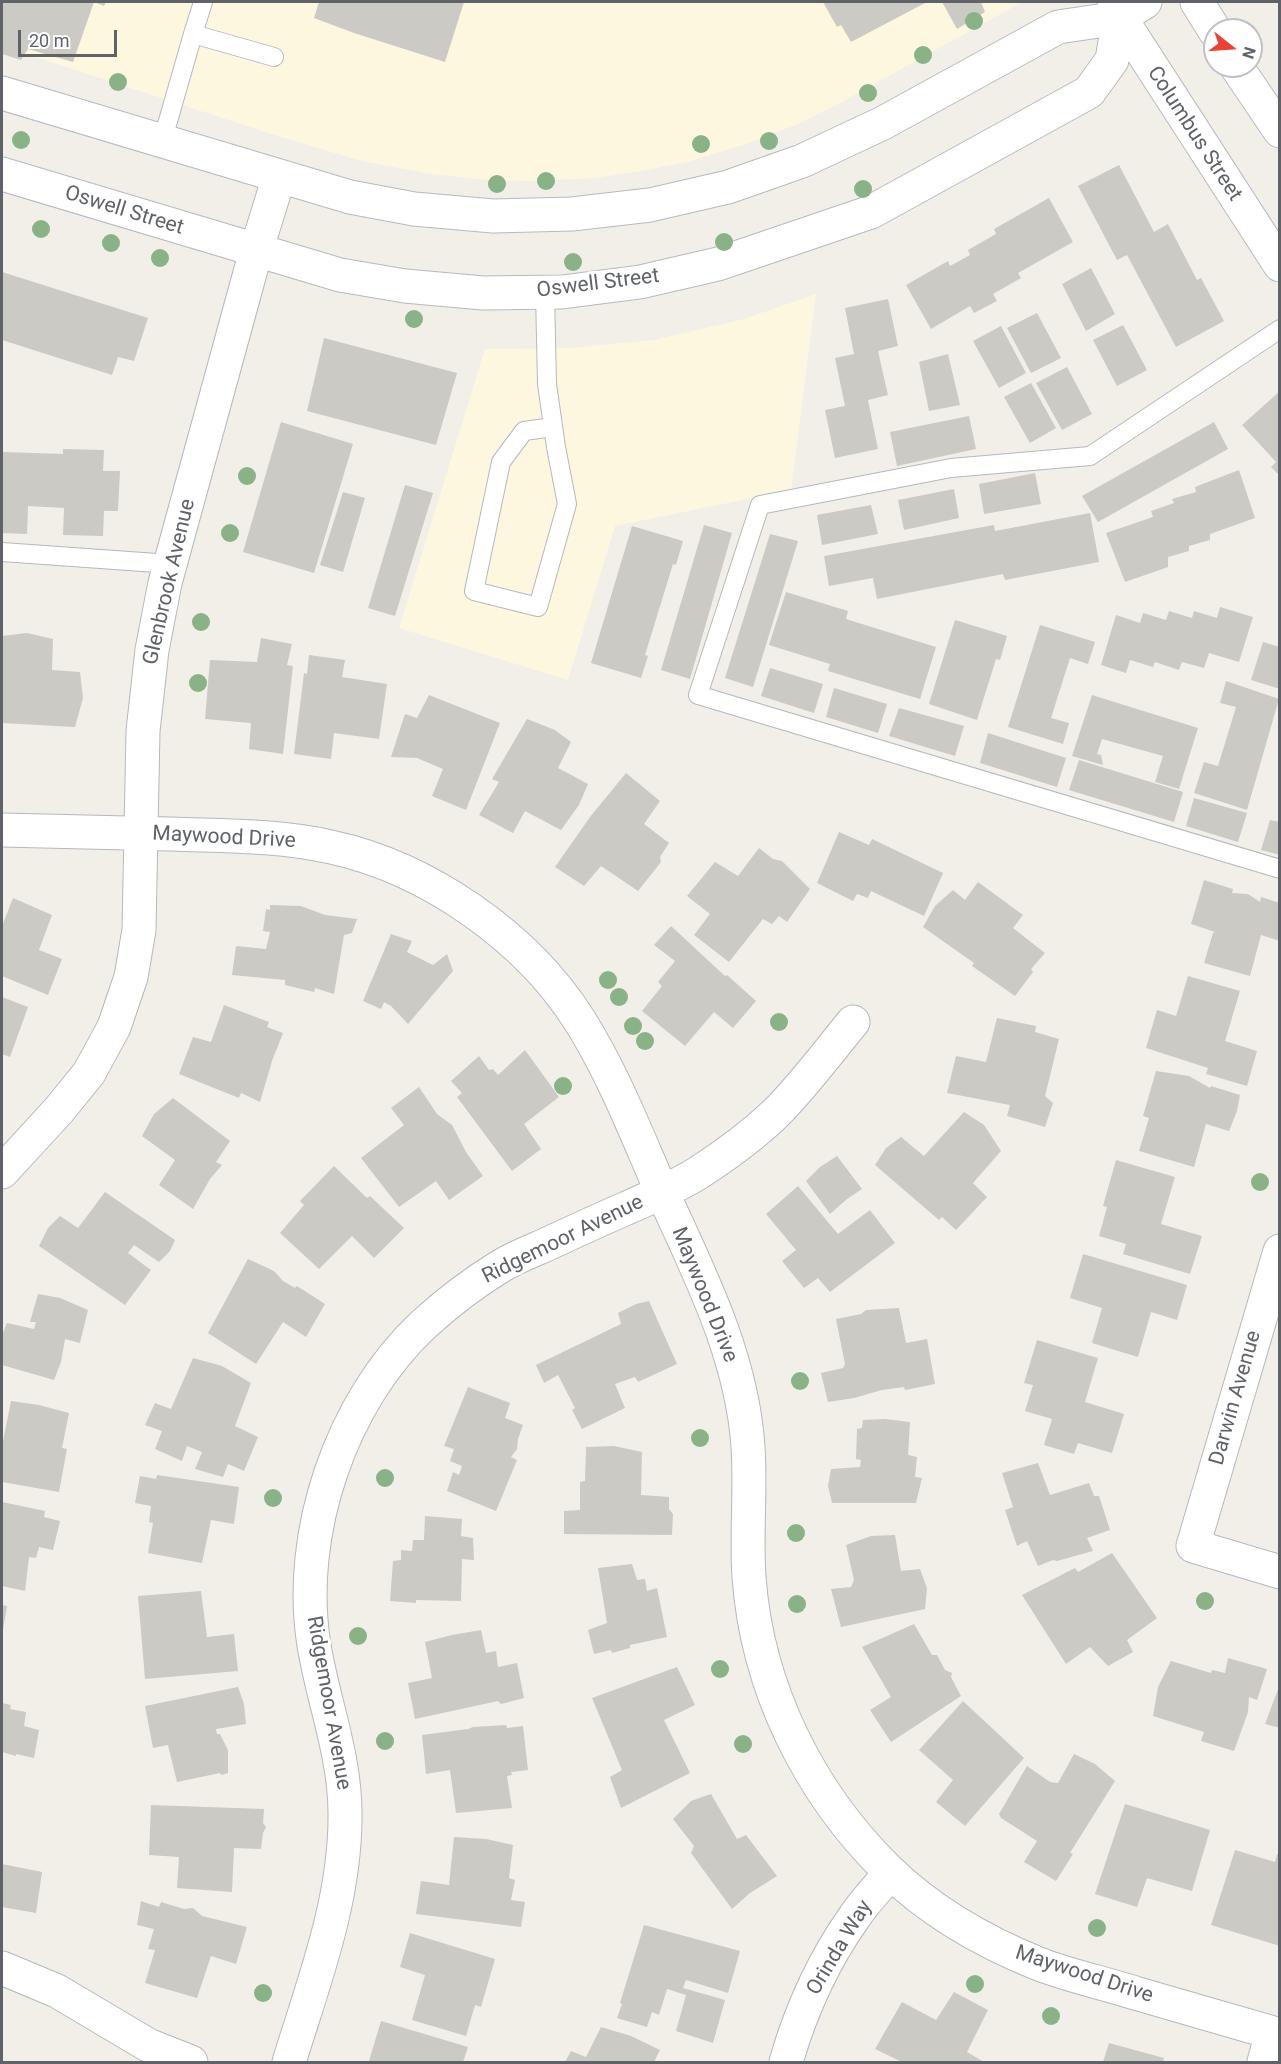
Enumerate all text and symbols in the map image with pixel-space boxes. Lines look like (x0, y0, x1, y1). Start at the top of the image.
scale bar (21, 18, 120, 56)
north arrow (1203, 18, 1263, 78)
text: 20 m (29, 30, 69, 51)
text: N (1238, 45, 1260, 61)
street label: Columbus Street (1141, 62, 1247, 206)
street label: Oswell Street (61, 181, 187, 241)
street label: Oswell Street (535, 264, 661, 304)
street label: Glenbrook Avenue (139, 497, 201, 667)
street label: Maywood Drive (152, 822, 296, 854)
street label: Ridgemoor Avenue (478, 1190, 648, 1290)
street label: Maywood Drive (665, 1224, 743, 1366)
street label: Darwin Avenue (1205, 1328, 1267, 1468)
street label: Ridgemoor Avenue (300, 1614, 356, 1792)
street label: Orinda Way (802, 1896, 878, 2000)
street label: Maywood Drive (1012, 1941, 1156, 2009)

